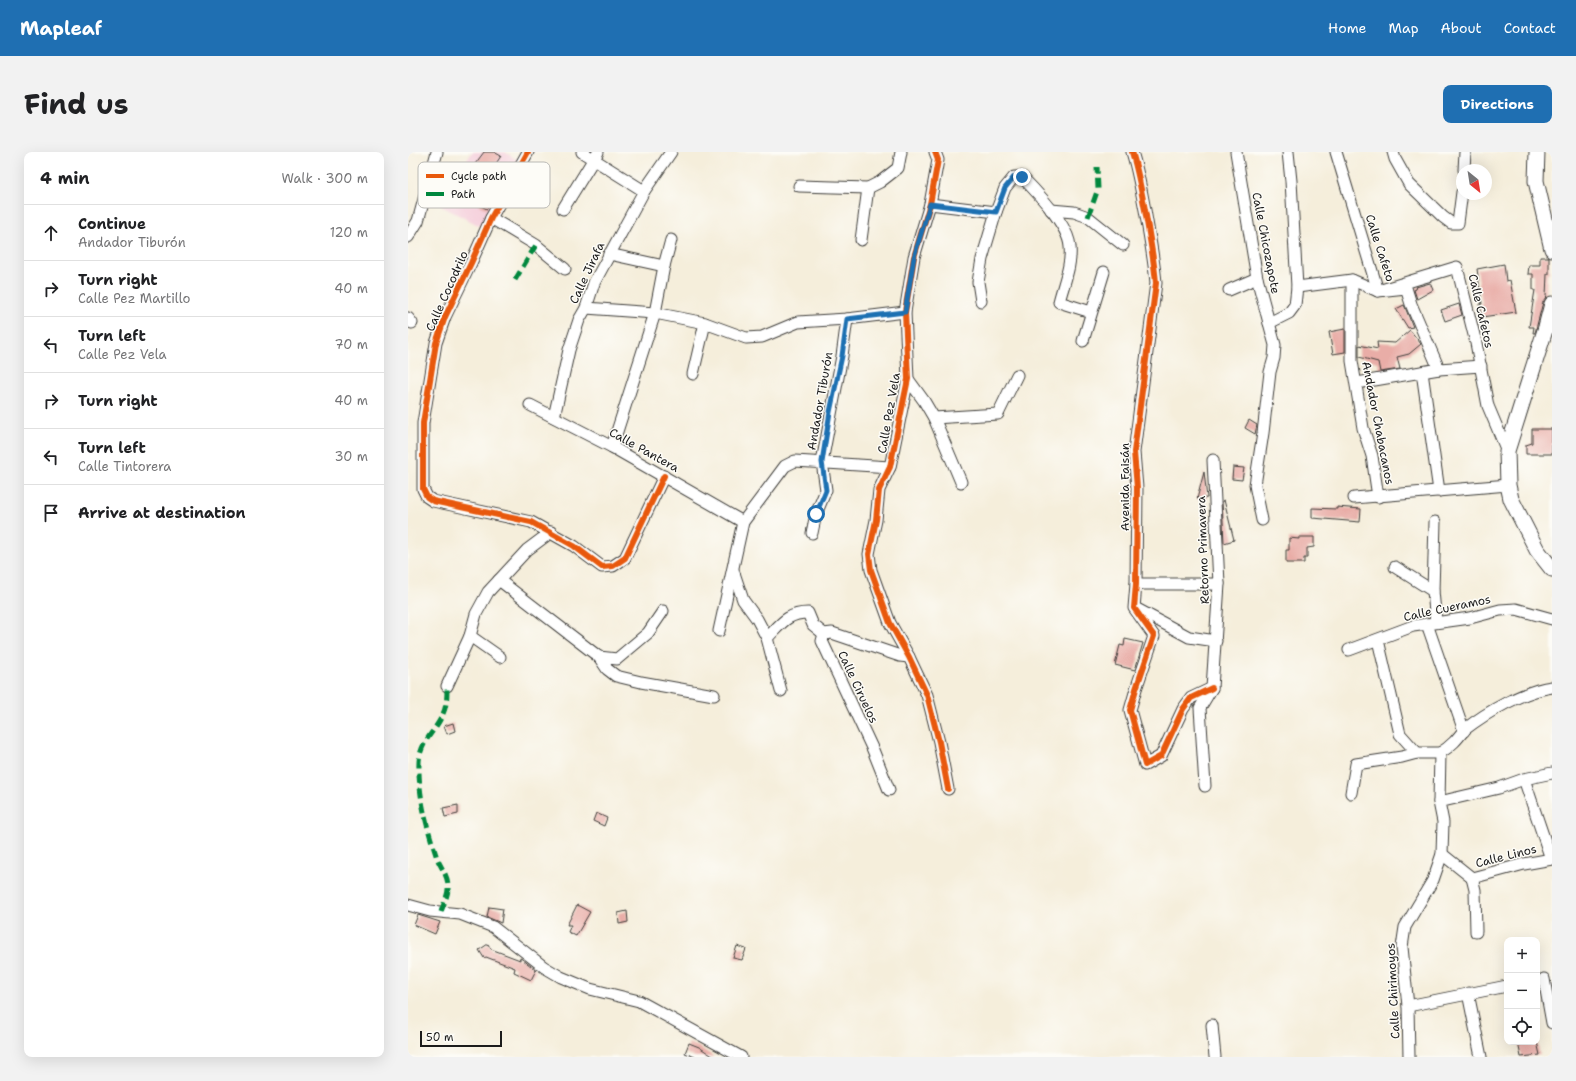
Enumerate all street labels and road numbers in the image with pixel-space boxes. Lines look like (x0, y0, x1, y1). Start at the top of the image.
street label: Calle Chicozapote (1248, 191, 1284, 295)
street label: Calle Cafeto (1362, 212, 1398, 284)
street label: Calle Jirafa (566, 239, 609, 306)
street label: Calle Cocodrilo (422, 248, 472, 334)
street label: Calle Cafetos (1465, 272, 1497, 350)
street label: Andador Tiburón (803, 351, 837, 451)
street label: Andador Chabacanos (1358, 360, 1398, 486)
street label: Calle Pez Vela (874, 371, 904, 455)
street label: Calle Pantera (606, 424, 682, 476)
street label: Avenida Faisán (1117, 443, 1133, 531)
street label: Retorno Primavera (1193, 495, 1213, 604)
street label: Calle Cueramos (1402, 591, 1492, 625)
street label: Calle Ciruelos (834, 648, 882, 726)
street label: Calle Linos (1474, 841, 1538, 871)
street label: Calle Chirimoyos (1382, 943, 1404, 1039)

